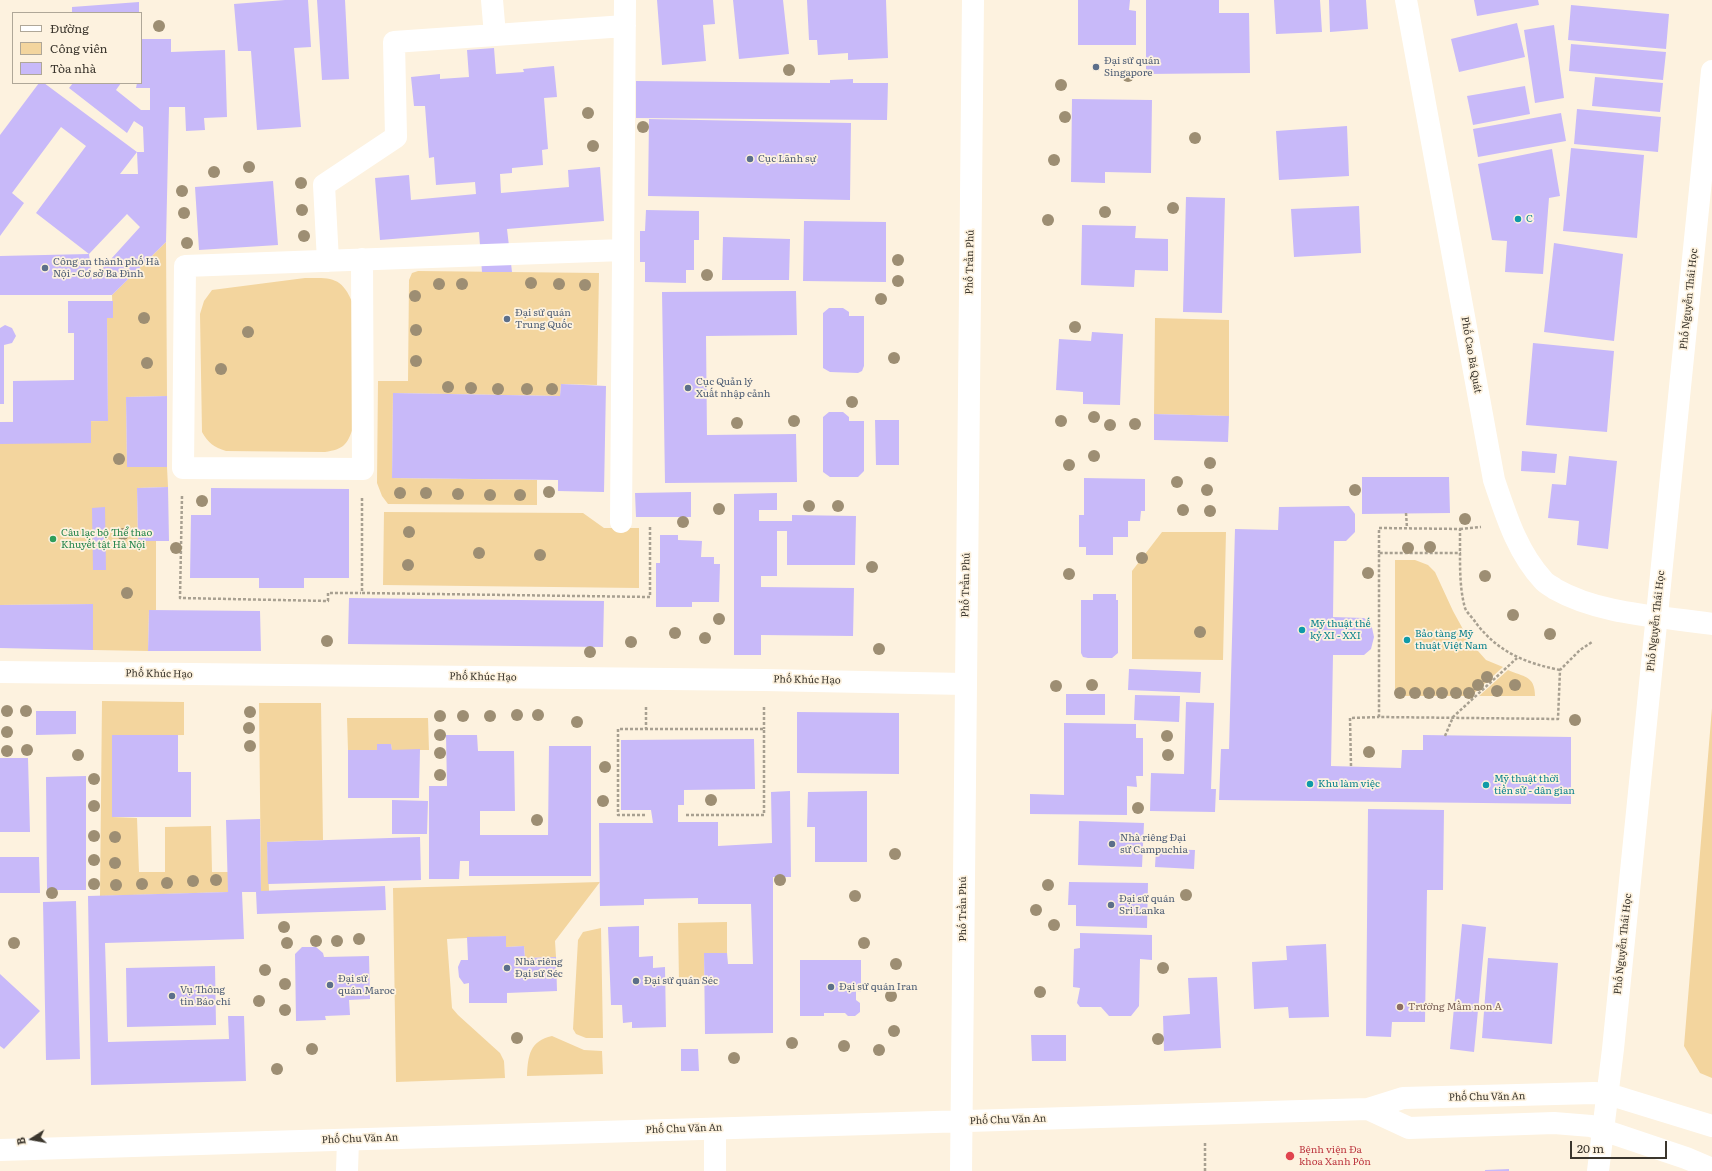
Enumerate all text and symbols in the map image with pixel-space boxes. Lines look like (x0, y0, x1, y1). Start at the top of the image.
legend (12, 12, 142, 84)
text: Đường (50, 19, 89, 37)
text: Công viên (50, 39, 108, 57)
place label: Đại sứ quán Singapore (1104, 55, 1160, 78)
text: Tòa nhà (50, 59, 96, 77)
marker: Đại sứ quán Singapore (1091, 62, 1101, 72)
place label: Cục Lãnh sự (758, 153, 816, 165)
marker: Cục Lãnh sự (745, 154, 755, 164)
place label: C (1526, 213, 1533, 225)
marker: C (1513, 214, 1523, 224)
street label: Phố Trần Phú (963, 229, 977, 295)
street label: Phố Nguyễn Thái Học (1678, 248, 1700, 350)
place label: Công an thành phố Hà Nội - Cơ sở Ba Đình (53, 256, 159, 280)
marker: Công an thành phố Hà Nội - Cơ sở Ba Đình (40, 263, 50, 273)
place label: Đại sứ quán Trung Quốc (515, 307, 572, 330)
marker: Đại sứ quán Trung Quốc (502, 314, 512, 324)
street label: Phố Cao Bá Quát (1458, 316, 1484, 394)
place label: Cục Quản lý Xuất nhập cảnh (696, 376, 770, 400)
marker: Cục Quản lý Xuất nhập cảnh (683, 383, 693, 393)
place label: Câu lạc bộ Thể thao Khuyết tật Hà Nội (61, 527, 152, 550)
marker: Câu lạc bộ Thể thao Khuyết tật Hà Nội (48, 534, 58, 544)
street label: Phố Trần Phú (959, 552, 973, 618)
street label: Phố Nguyễn Thái Học (1645, 570, 1667, 672)
place label: Mỹ thuật thế kỷ XI - XXI (1310, 618, 1371, 642)
marker: Mỹ thuật thế kỷ XI - XXI (1297, 625, 1307, 635)
place label: Bảo tàng Mỹ thuật Việt Nam (1415, 628, 1487, 652)
marker: Bảo tàng Mỹ thuật Việt Nam (1402, 635, 1412, 645)
street label: Phố Khúc Hạo (125, 667, 193, 681)
street label: Phố Khúc Hạo (449, 670, 517, 684)
street label: Phố Khúc Hạo (773, 673, 841, 687)
place label: Mỹ thuật thời tiền sử - dân gian (1494, 773, 1575, 796)
place label: Khu làm việc (1318, 778, 1380, 790)
marker: Khu làm việc (1305, 779, 1315, 789)
marker: Mỹ thuật thời tiền sử - dân gian (1481, 780, 1491, 790)
place label: Nhà riêng Đại sứ Campuchia (1120, 832, 1188, 856)
marker: Nhà riêng Đại sứ Campuchia (1107, 839, 1117, 849)
street label: Phố Trần Phú (957, 877, 969, 941)
place label: Đại sứ quán Sri Lanka (1119, 893, 1175, 916)
street label: Phố Nguyễn Thái Học (1612, 893, 1634, 995)
marker: Đại sứ quán Sri Lanka (1106, 900, 1116, 910)
place label: Nhà riêng Đại sứ Séc (515, 956, 563, 980)
marker: Nhà riêng Đại sứ Séc (502, 963, 512, 973)
place label: Đại sứ quán Maroc (338, 973, 395, 996)
place label: Đại sứ quán Séc (644, 975, 718, 987)
marker: Đại sứ quán Séc (631, 976, 641, 986)
marker: Đại sứ quán Maroc (325, 980, 335, 990)
place label: Đại sứ quán Iran (839, 981, 918, 993)
marker: Đại sứ quán Iran (826, 982, 836, 992)
place label: Vụ Thông tin Báo chí (180, 984, 231, 1008)
marker: Vụ Thông tin Báo chí (167, 991, 177, 1001)
place label: Trường Mầm non A (1408, 1001, 1502, 1013)
marker: Trường Mầm non A (1395, 1002, 1405, 1012)
street label: Phố Chu Văn An (1449, 1090, 1525, 1104)
street label: Phố Chu Văn An (969, 1113, 1047, 1127)
north arrow (12, 1119, 52, 1159)
street label: Phố Chu Văn An (645, 1122, 723, 1136)
street label: Phố Chu Văn An (321, 1132, 399, 1146)
scale bar (1572, 1133, 1669, 1159)
text: B (12, 1136, 29, 1147)
text: 20 m (1577, 1139, 1604, 1157)
place label: Bệnh viện Đa khoa Xanh Pôn (1299, 1144, 1371, 1168)
marker: Bệnh viện Đa khoa Xanh Pôn (1284, 1150, 1296, 1162)

